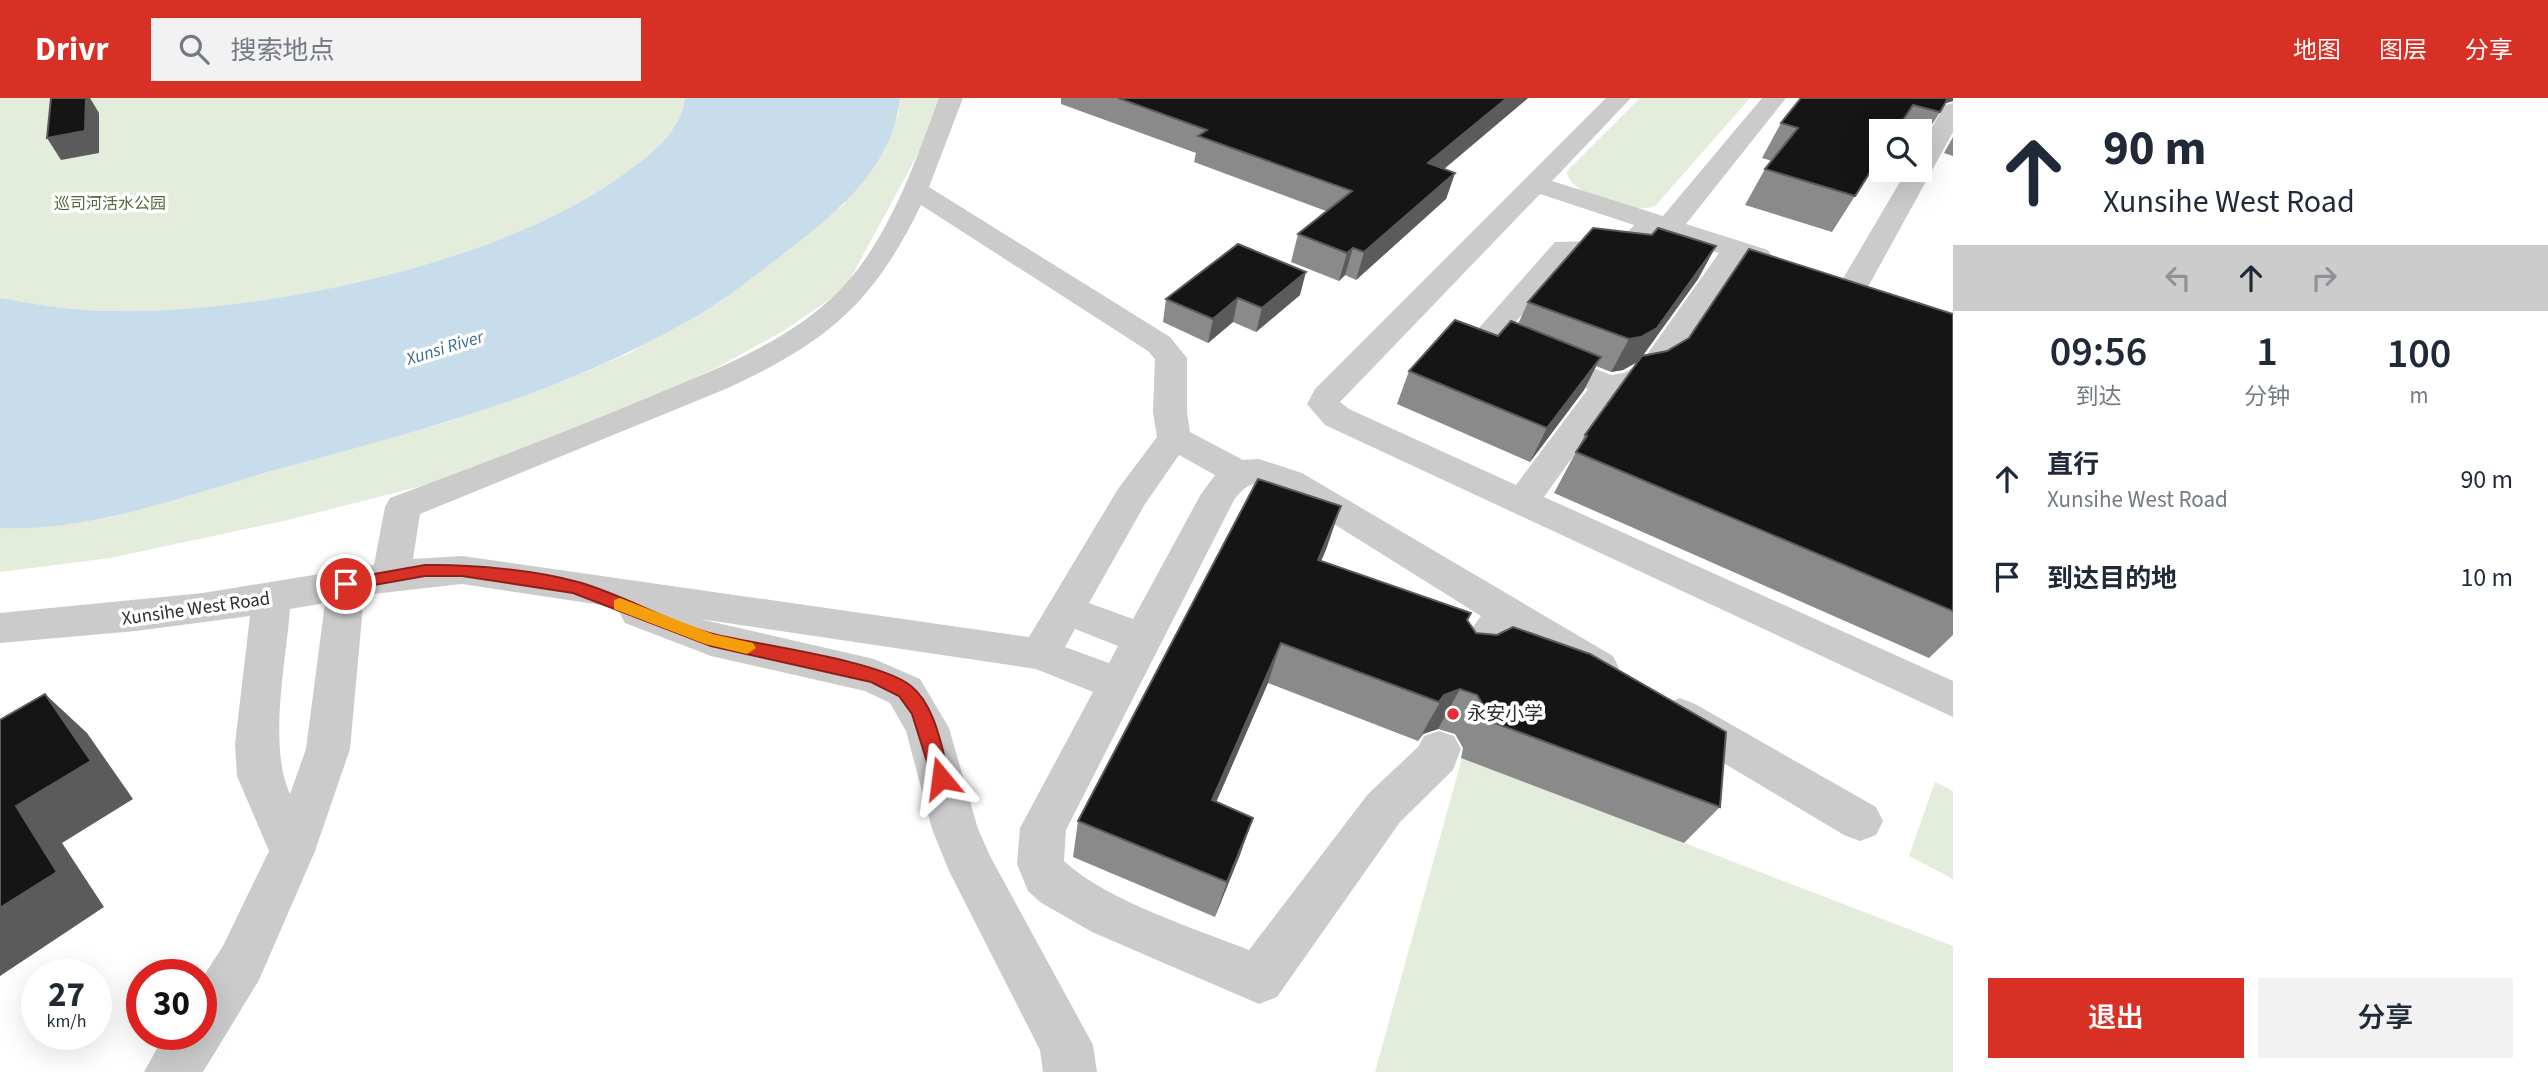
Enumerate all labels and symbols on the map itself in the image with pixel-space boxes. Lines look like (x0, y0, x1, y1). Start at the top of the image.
park label: 巡司河活水公园 (54, 193, 166, 215)
water label: Xunsi River (402, 324, 488, 372)
pin (316, 554, 376, 614)
street label: Xunsihe West Road (120, 585, 272, 633)
place label: 永安小学 (1467, 701, 1543, 728)
marker: 永安小学 (1445, 706, 1461, 722)
position arrow (904, 741, 978, 815)
speed limit sign: 30 (126, 959, 217, 1050)

